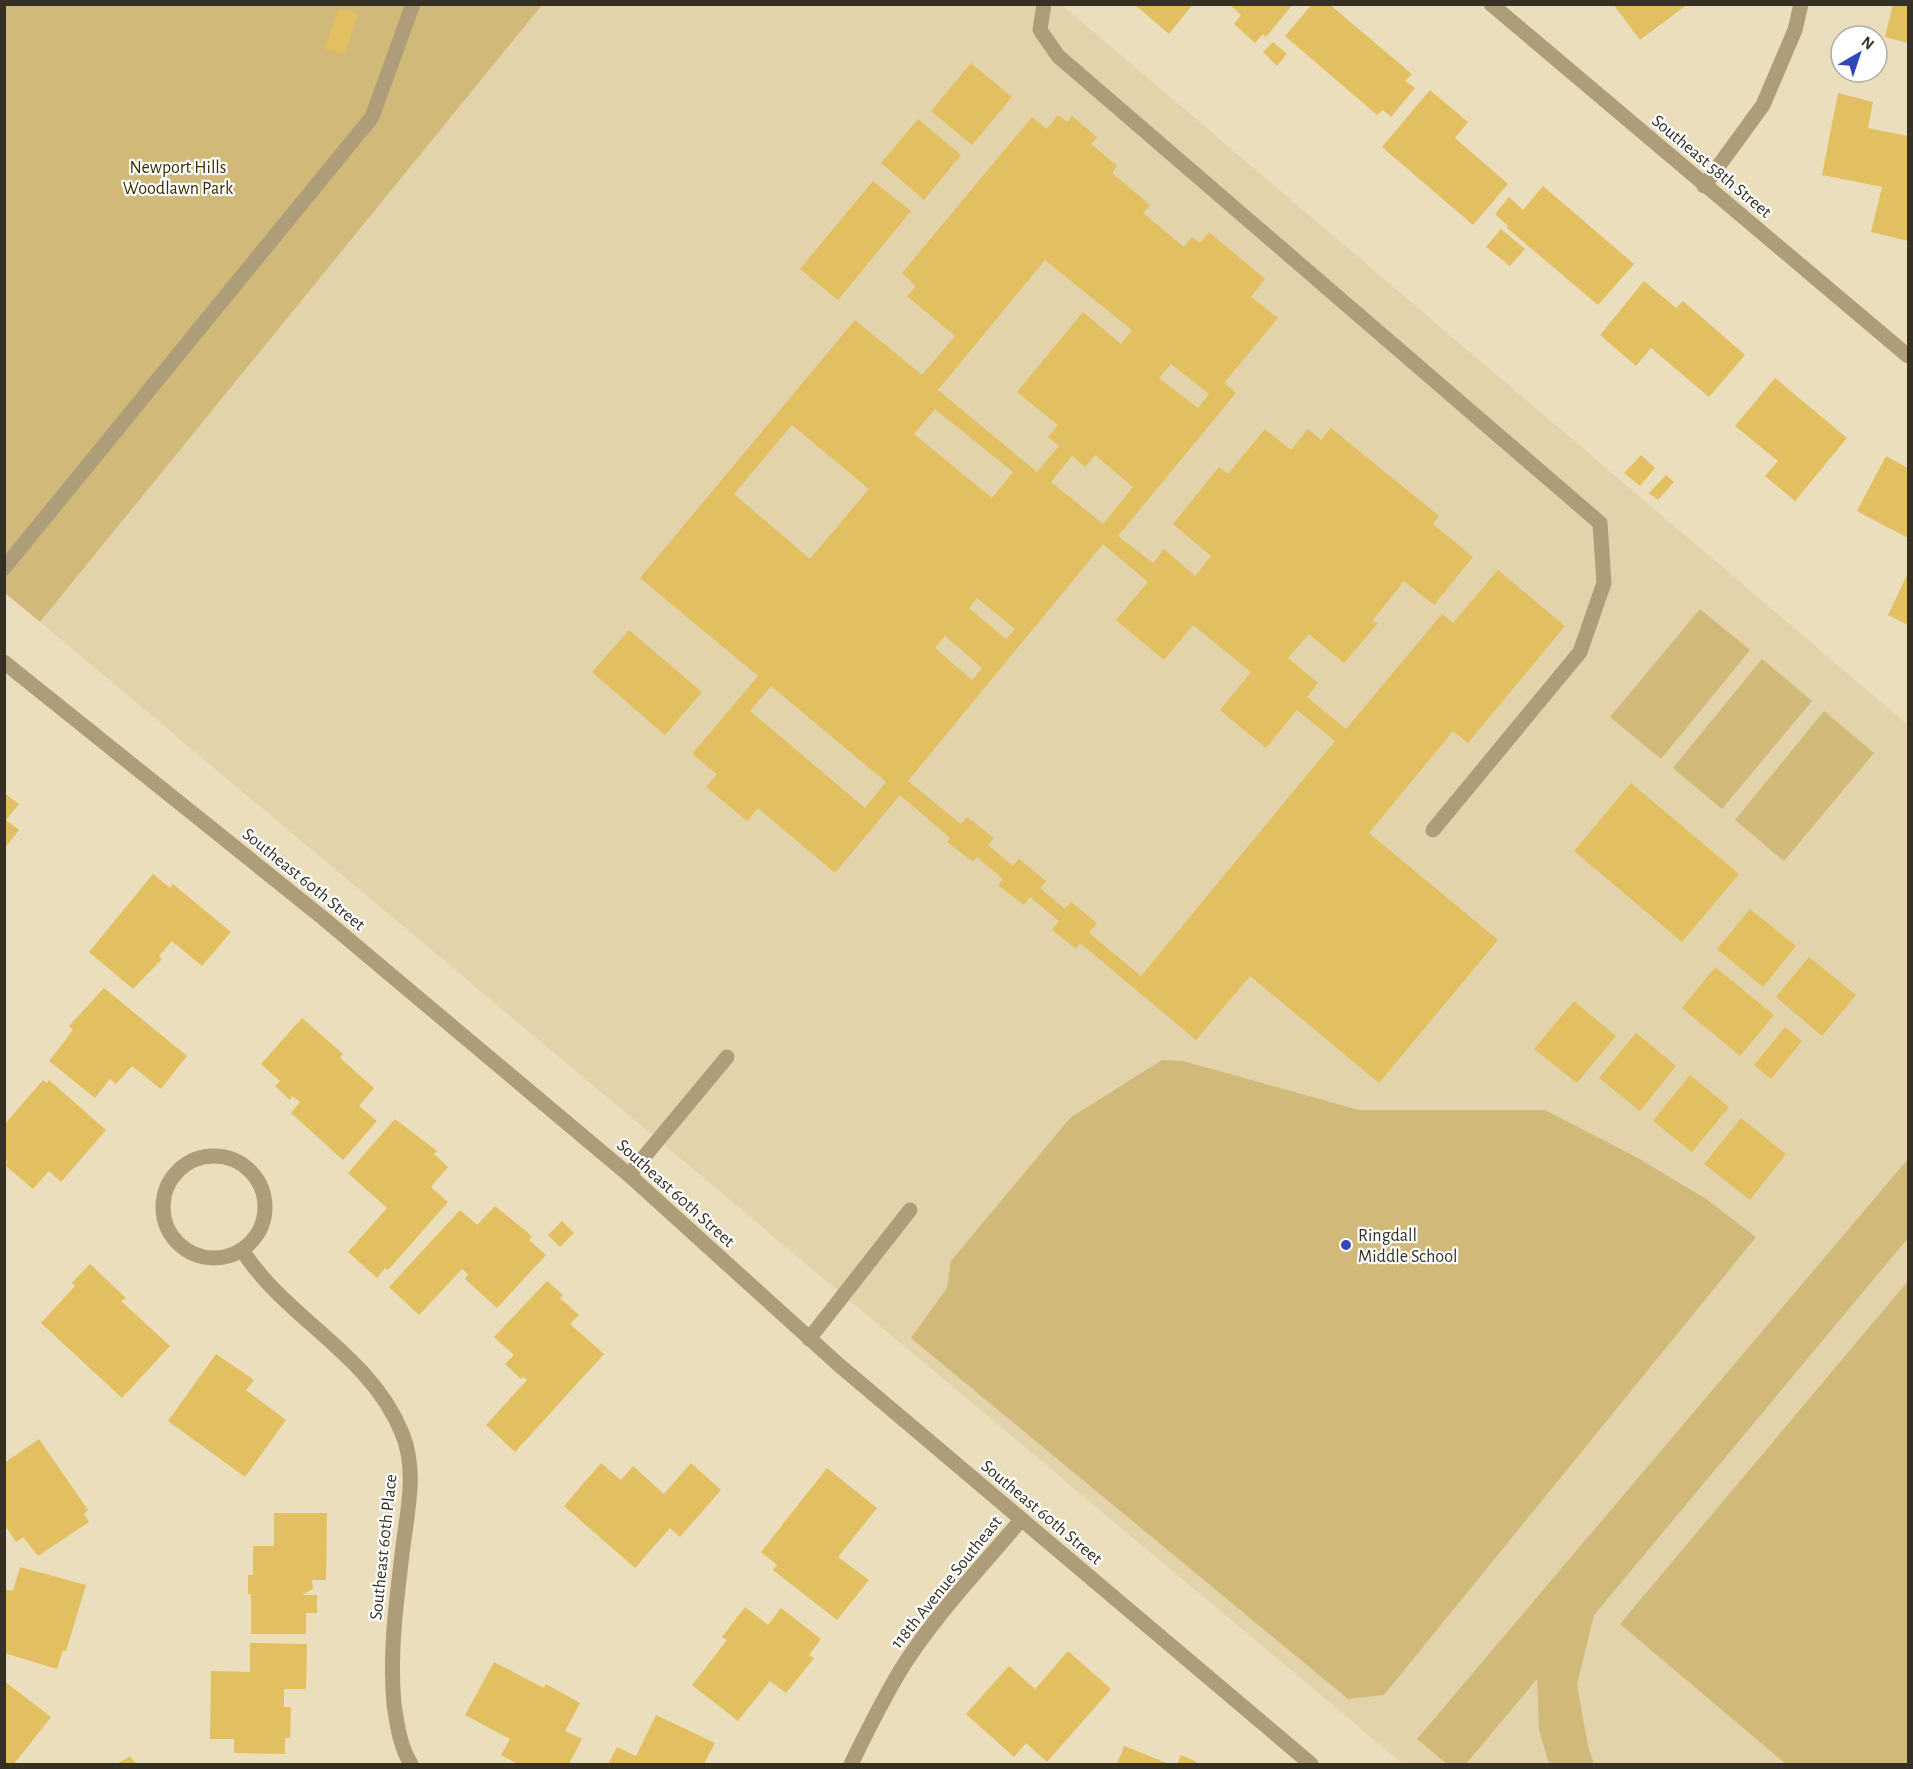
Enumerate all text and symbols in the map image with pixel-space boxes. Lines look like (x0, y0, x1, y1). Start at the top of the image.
north arrow (1829, 24, 1889, 84)
text: N (1858, 33, 1877, 53)
street label: Southeast 58th Street (1648, 112, 1775, 222)
park label: Newport Hills Woodlawn Park (123, 159, 234, 198)
street label: Southeast 60th Street (239, 825, 368, 935)
street label: Southeast 60th Street (613, 1136, 738, 1251)
place label: Ringdall Middle School (1358, 1227, 1457, 1266)
marker: Ringdall Middle School (1339, 1238, 1353, 1252)
street label: Southeast 60th Street (977, 1457, 1105, 1569)
street label: Southeast 60th Place (367, 1473, 401, 1621)
street label: 118th Avenue Southeast (888, 1513, 1006, 1652)

